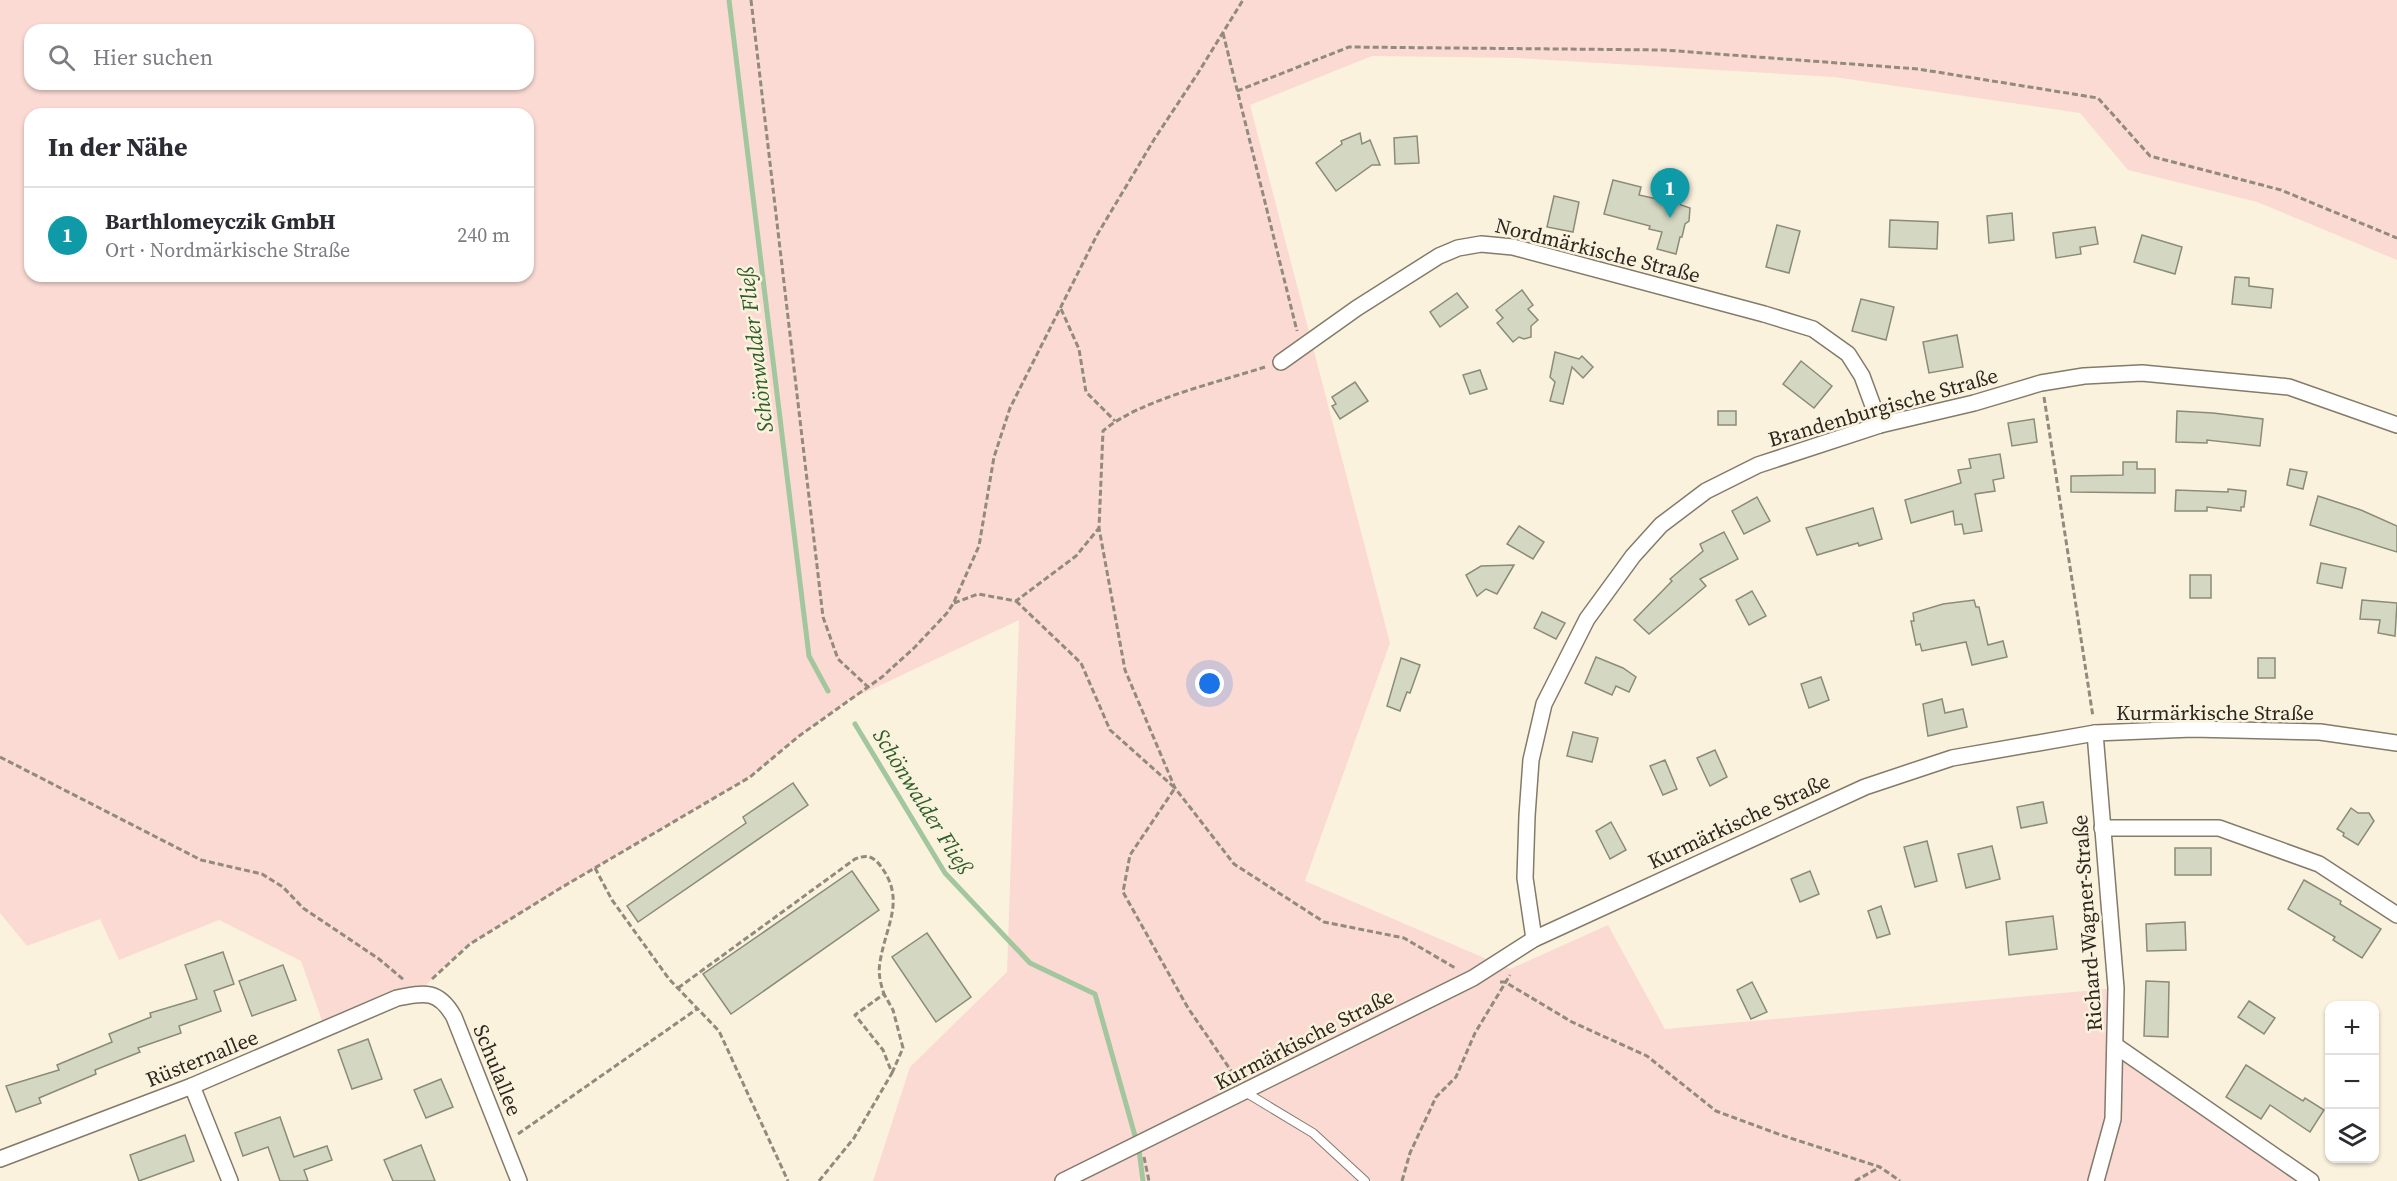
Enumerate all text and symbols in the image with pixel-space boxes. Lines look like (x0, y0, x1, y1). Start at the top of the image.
search box (24, 24, 534, 90)
icon: search (45, 41, 78, 74)
text: Hier suchen (93, 42, 213, 72)
text: In der Nähe (48, 129, 188, 165)
pin: 1 (1650, 168, 1690, 218)
text: Barthlomeyczik GmbH (105, 206, 336, 236)
street label: Nordmärkische Straße (1492, 210, 1704, 290)
text: 1 (62, 221, 73, 249)
text: 240 m (457, 221, 510, 249)
text: Ort · Nordmärkische Straße (105, 236, 350, 264)
water label: Schönwalder Fließ (730, 265, 780, 434)
street label: Brandenburgische Straße (1765, 360, 2001, 454)
your location (1195, 669, 1224, 698)
street label: Kurmärkische Straße (2116, 698, 2314, 727)
water label: Schönwalder Fließ (866, 723, 980, 880)
street label: Kurmärkische Straße (1643, 766, 1835, 876)
street label: Richard-Wagner-Straße (2065, 814, 2109, 1032)
street label: Kurmärkische Straße (1209, 981, 1399, 1097)
map controls (2325, 1001, 2379, 1163)
button: + (2325, 1001, 2379, 1055)
street label: Schulallee (467, 1020, 529, 1120)
street label: Rüsternallee (142, 1022, 262, 1094)
button: − (2325, 1055, 2379, 1109)
button: layers (2325, 1109, 2379, 1163)

